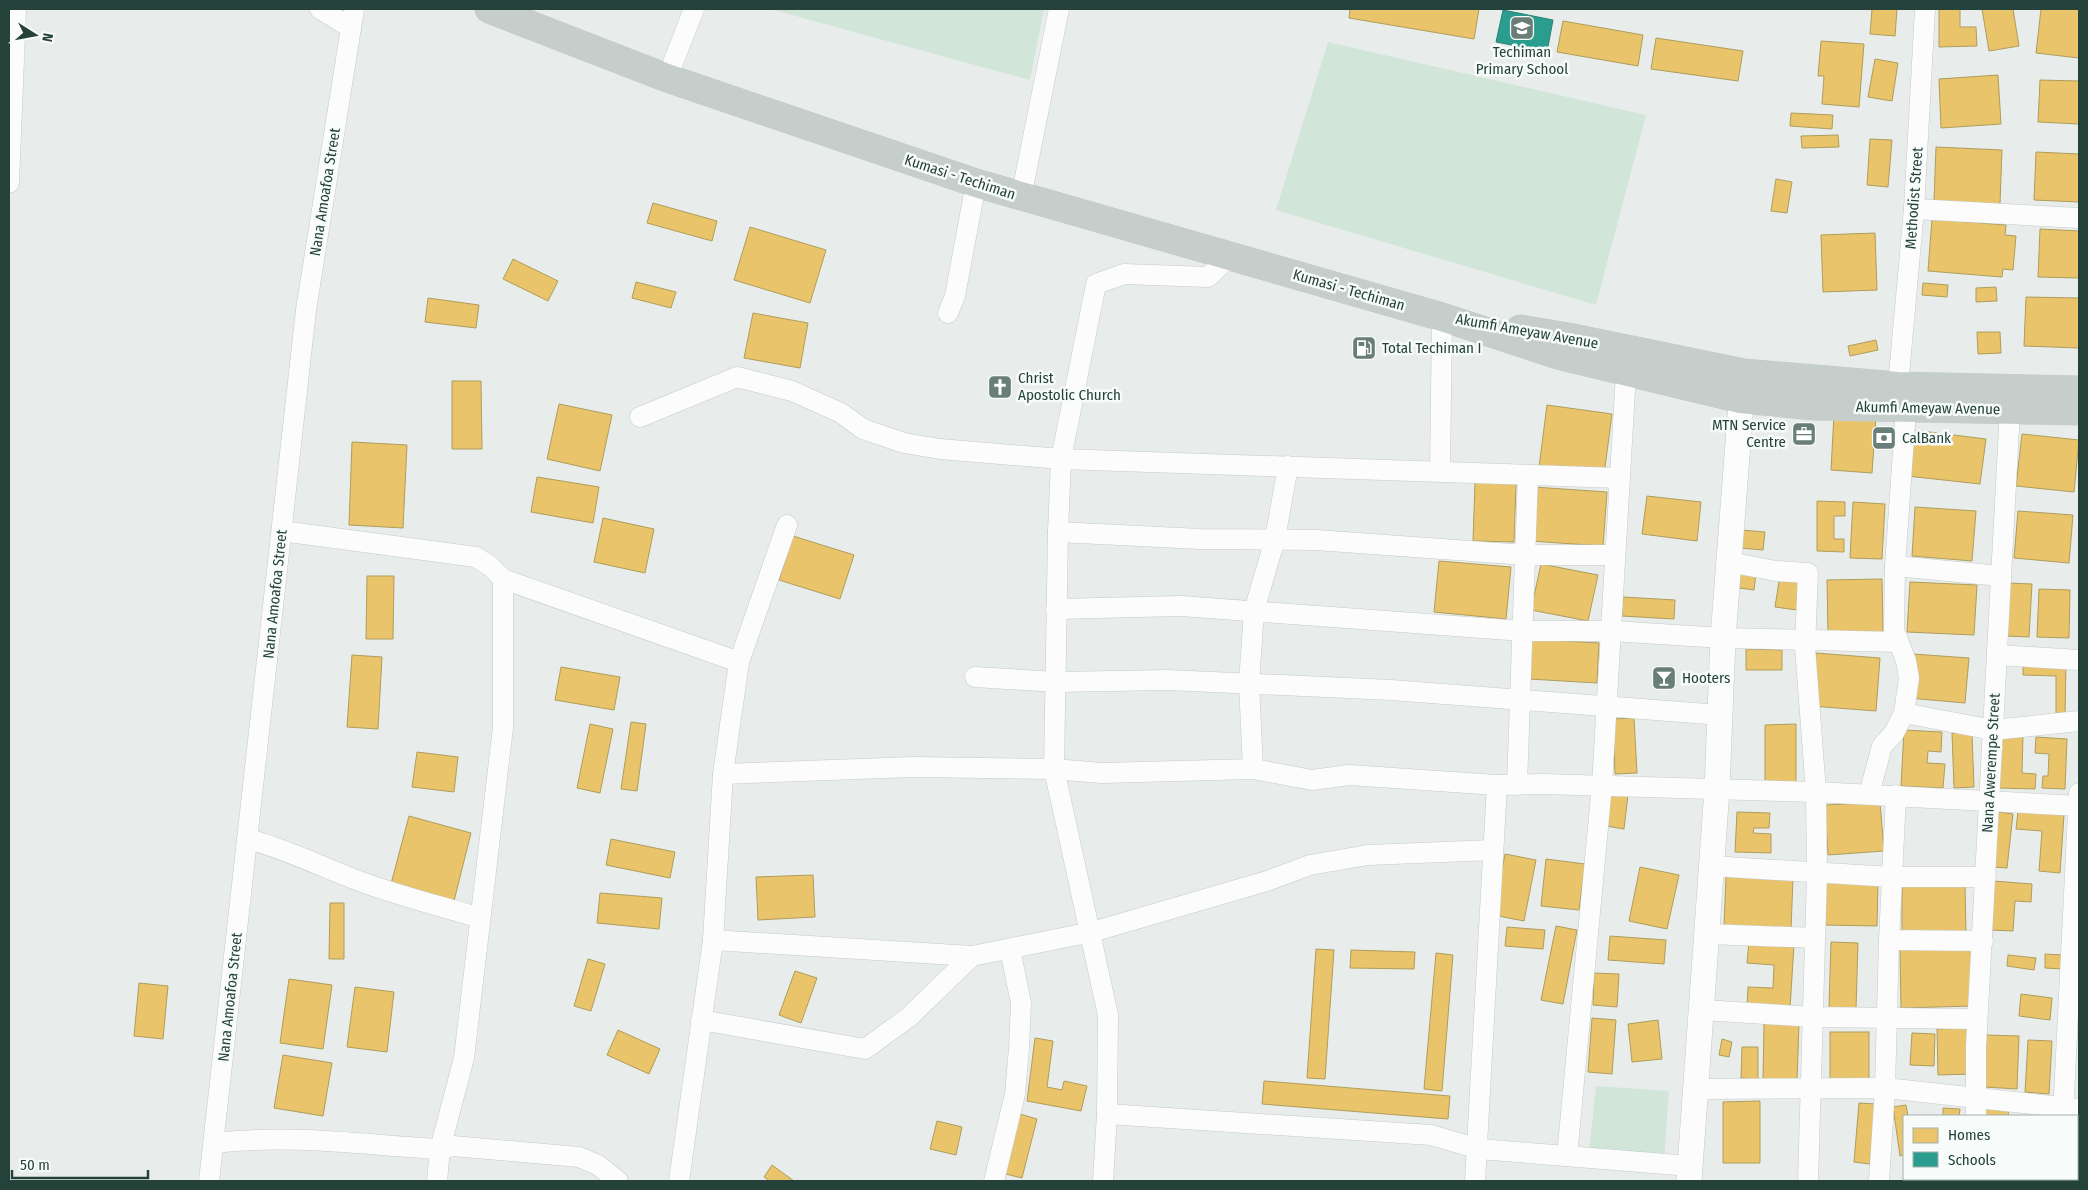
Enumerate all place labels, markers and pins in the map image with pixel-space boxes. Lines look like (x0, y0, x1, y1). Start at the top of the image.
school or university icon: Techiman Primary School (1509, 15, 1535, 41)
place label: Techiman Primary School (1476, 43, 1568, 78)
fuel station icon: Total Techiman I (1351, 335, 1377, 361)
place label: Total Techiman I (1382, 339, 1481, 357)
place label: Christ Apostolic Church (1018, 369, 1121, 404)
church icon: Christ Apostolic Church (987, 374, 1013, 400)
place label: MTN Service Centre (1712, 416, 1786, 451)
office icon: MTN Service Centre (1791, 421, 1817, 447)
bank icon: CalBank (1871, 425, 1897, 451)
place label: CalBank (1902, 429, 1951, 447)
bar icon: Hooters (1651, 665, 1677, 691)
place label: Hooters (1682, 669, 1730, 687)

